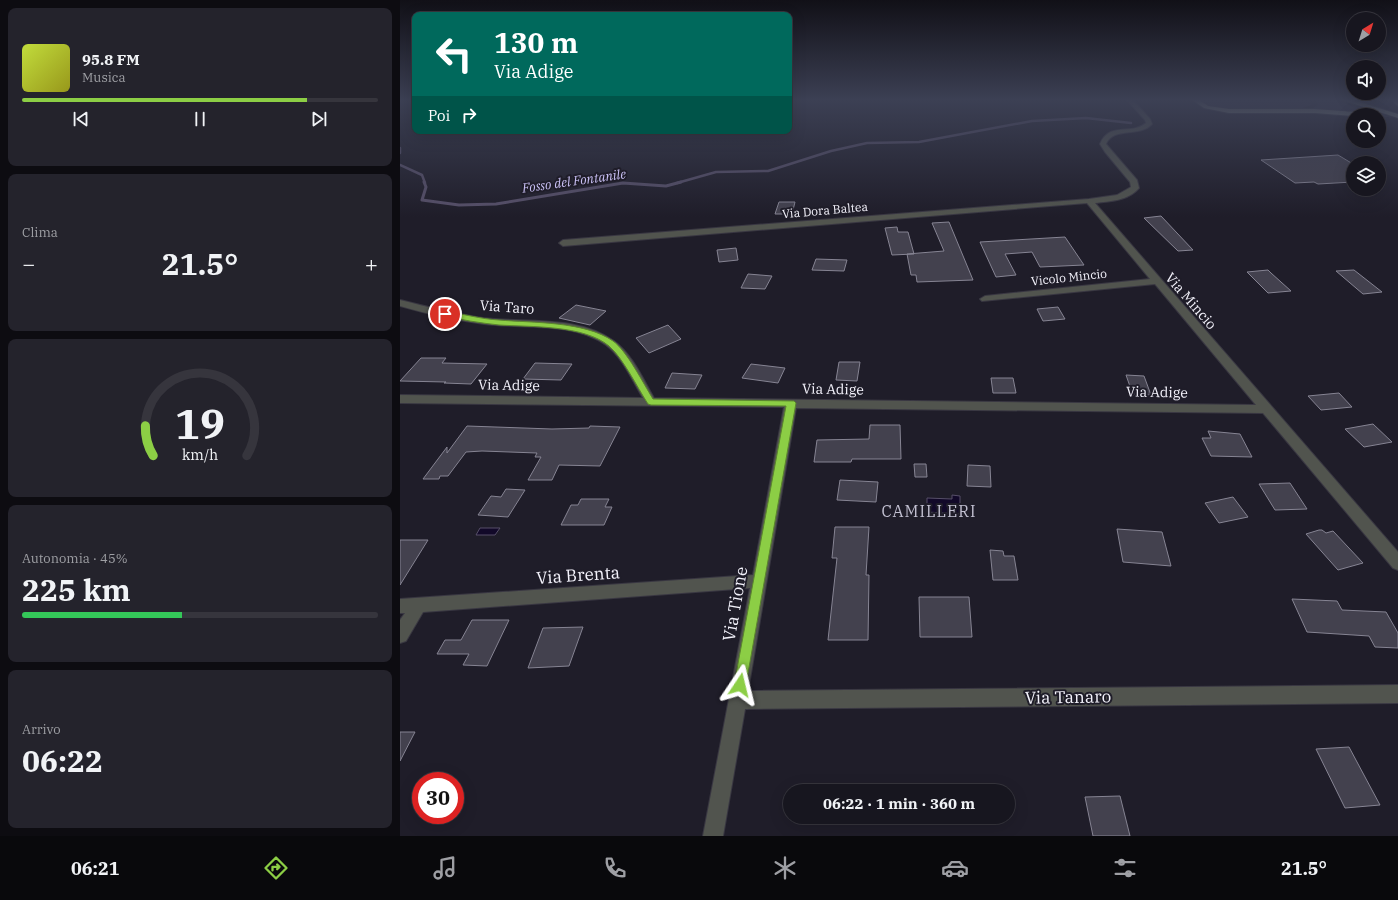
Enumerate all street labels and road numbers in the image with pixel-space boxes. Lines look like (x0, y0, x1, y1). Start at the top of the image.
street label: Via Dora Baltea (781, 199, 869, 221)
street label: Vicolo Mincio (1030, 266, 1108, 288)
street label: Via Mincio (1161, 269, 1221, 333)
street label: Via Taro (479, 296, 535, 318)
street label: Via Adige (478, 375, 540, 395)
street label: Via Adige (802, 379, 864, 399)
street label: Via Adige (1126, 382, 1188, 402)
street label: Via Brenta (535, 561, 621, 589)
street label: Via Tione (718, 565, 752, 643)
street label: Via Tanaro (1025, 685, 1111, 709)

